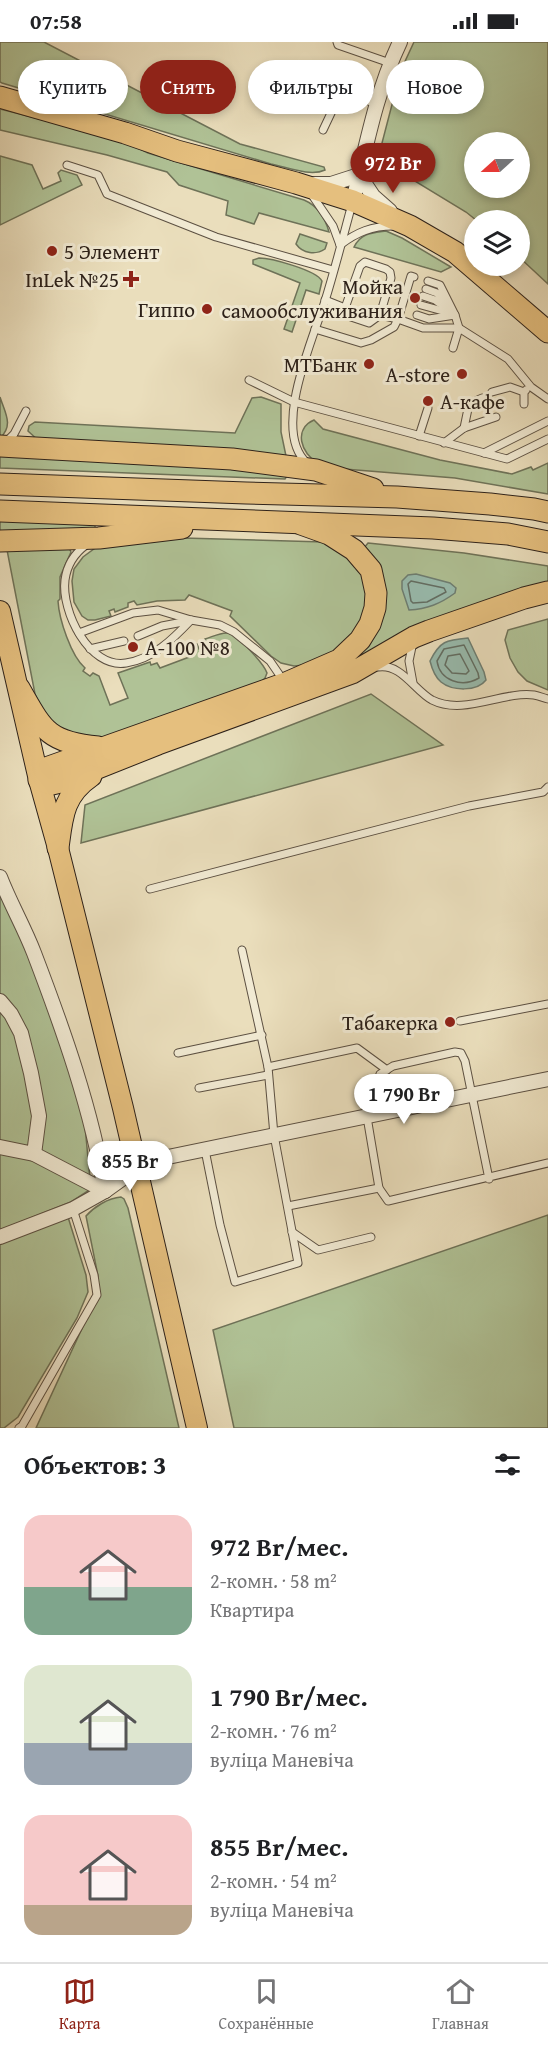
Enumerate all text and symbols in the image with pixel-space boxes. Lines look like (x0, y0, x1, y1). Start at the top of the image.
text: 07:58 (30, 5, 82, 37)
chip: Купить (18, 60, 128, 114)
chip: Снять (140, 60, 236, 114)
chip: Фильтры (248, 60, 374, 114)
chip: Новое (386, 60, 484, 114)
north arrow (464, 132, 530, 198)
map controls (464, 132, 530, 276)
pin: 972 Br (344, 143, 442, 194)
text: 972 Br (364, 148, 422, 177)
button: layers (464, 210, 530, 276)
place label: 5 Элемент (64, 236, 159, 267)
marker: 5 Элемент (45, 244, 59, 258)
place label: InLek №25 (25, 264, 119, 295)
place label: Мойка самообслуживания (222, 271, 403, 326)
marker: InLek №25 (124, 272, 138, 286)
marker: Мойка самообслуживания (408, 291, 422, 305)
place label: Гиппо (138, 294, 195, 325)
marker: Гиппо (200, 302, 214, 316)
place label: МТБанк (284, 349, 357, 380)
marker: МТБанк (362, 357, 376, 371)
place label: A-store (385, 359, 450, 390)
marker: A-store (455, 367, 469, 381)
place label: А-кафе (440, 386, 505, 417)
marker: А-кафе (421, 394, 435, 408)
place label: А-100 №8 (145, 632, 230, 663)
marker: А-100 №8 (126, 640, 140, 654)
place label: Табакерка (342, 1007, 438, 1038)
marker: Табакерка (443, 1015, 457, 1029)
pin: 1 790 Br (342, 1074, 466, 1125)
text: 1 790 Br (368, 1079, 440, 1108)
pin: 855 Br (81, 1141, 179, 1192)
text: 855 Br (101, 1146, 159, 1175)
text: Объектов: 3 (24, 1445, 167, 1484)
icon: filters (491, 1448, 524, 1481)
text: 972 Br/мес. (210, 1527, 348, 1566)
icon: home (72, 1539, 144, 1611)
text: 2-комн. · 58 m² (210, 1566, 337, 1595)
text: Квартира (210, 1595, 294, 1624)
text: 1 790 Br/мес. (210, 1677, 368, 1716)
icon: home (72, 1689, 144, 1761)
text: 2-комн. · 76 m² (210, 1716, 337, 1745)
text: вуліца Маневіча (210, 1745, 354, 1774)
text: 855 Br/мес. (210, 1827, 348, 1866)
icon: home (72, 1839, 144, 1911)
text: 2-комн. · 54 m² (210, 1866, 337, 1895)
text: вуліца Маневіча (210, 1895, 354, 1924)
tab: Карта (59, 1975, 100, 2035)
tab: Сохранённые (219, 1975, 314, 2035)
tab: Главная (432, 1975, 489, 2035)

